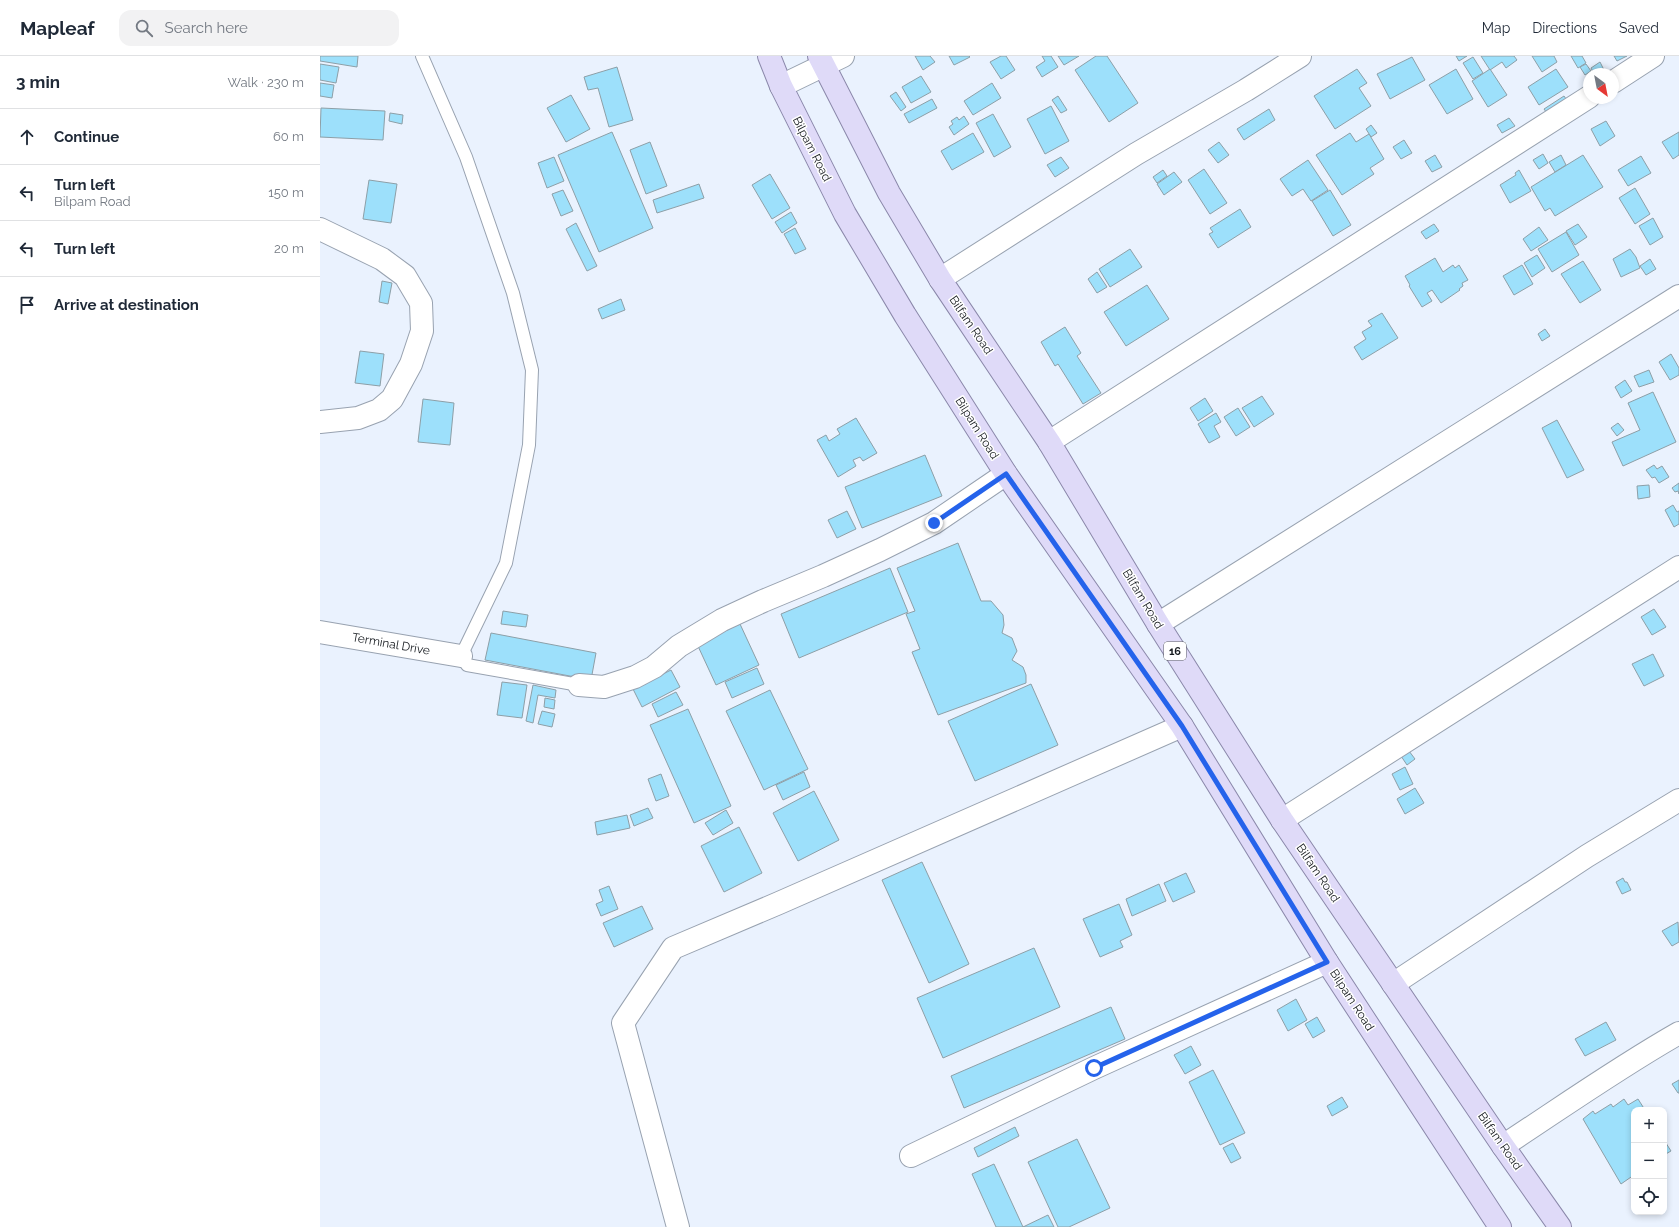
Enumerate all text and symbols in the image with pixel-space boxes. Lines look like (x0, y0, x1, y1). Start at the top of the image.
search box (119, 10, 399, 46)
text: Mapleaf (20, 17, 95, 39)
icon: search (133, 17, 155, 39)
text: Search here (165, 19, 248, 37)
text: Map (1482, 20, 1510, 36)
text: Directions (1532, 20, 1597, 36)
text: Saved (1619, 20, 1659, 36)
north arrow (1583, 68, 1619, 104)
text: 3 min (16, 72, 60, 92)
text: Walk · 230 m (228, 75, 304, 90)
street label: Bilpam Road (790, 114, 834, 184)
icon: ahead (16, 126, 38, 148)
text: Continue (54, 128, 119, 146)
text: 60 m (273, 129, 304, 144)
text: Turn left (54, 176, 115, 194)
icon: left (16, 182, 38, 204)
text: 150 m (268, 185, 304, 200)
text: Bilpam Road (54, 194, 131, 209)
icon: left (16, 238, 38, 260)
text: Turn left (54, 240, 115, 258)
text: 20 m (274, 241, 304, 256)
street label: Bilfam Road (946, 293, 996, 357)
icon: arrive (16, 294, 38, 316)
text: Arrive at destination (54, 296, 199, 314)
street label: Bilpam Road (952, 394, 1002, 462)
route end (925, 514, 943, 532)
street label: Bilfam Road (1120, 567, 1166, 631)
street label: Terminal Drive (351, 630, 431, 658)
road number: 16 (1164, 642, 1186, 660)
street label: Bilfam Road (1293, 841, 1343, 905)
street label: Bilpam Road (1327, 967, 1377, 1033)
route start (1085, 1059, 1103, 1077)
map controls (1631, 1107, 1667, 1215)
button: + (1631, 1107, 1667, 1143)
street label: Bilfam Road (1475, 1109, 1525, 1173)
button: − (1631, 1143, 1667, 1179)
button: locate (1631, 1179, 1667, 1215)

